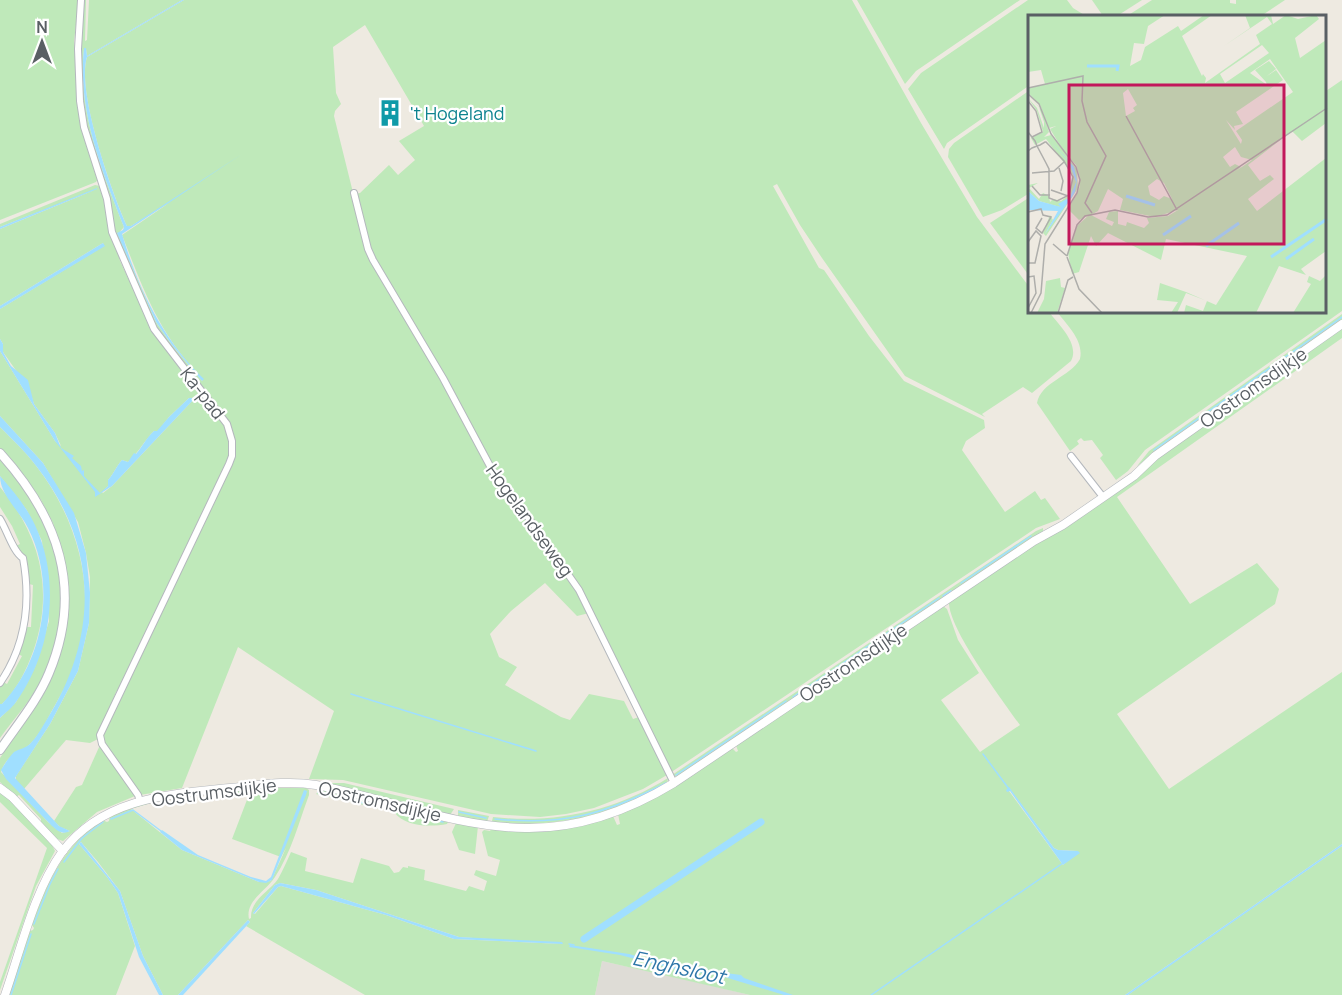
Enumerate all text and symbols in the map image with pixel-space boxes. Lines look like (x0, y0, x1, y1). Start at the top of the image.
north arrow (12, 12, 72, 72)
inset map (1028, 15, 1327, 314)
text: N (36, 16, 48, 38)
building icon: 't Hogeland (375, 98, 405, 128)
place label: 't Hogeland (410, 101, 504, 125)
street label: Oostromsdijkje (1195, 341, 1311, 433)
street label: Ka-pad (175, 362, 231, 424)
street label: Hogelandseweg (481, 459, 579, 581)
street label: Oostromsdijkje (794, 617, 912, 707)
street label: Oostrumsdijkje (150, 772, 278, 812)
street label: Oostromsdijkje (316, 775, 444, 827)
water label: Enghsloot (630, 944, 730, 990)

